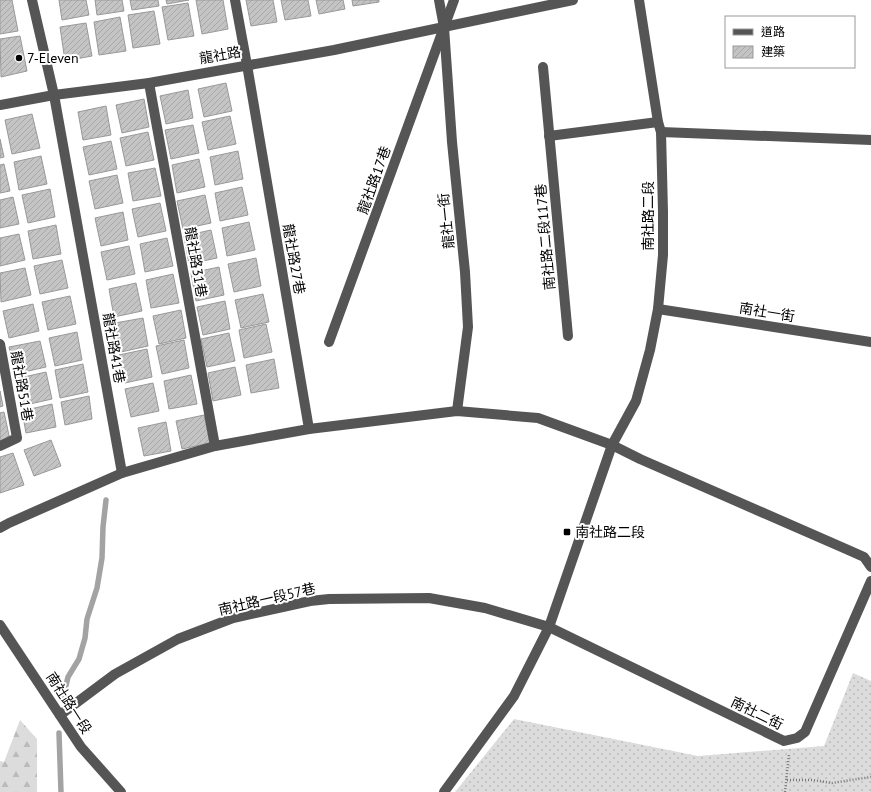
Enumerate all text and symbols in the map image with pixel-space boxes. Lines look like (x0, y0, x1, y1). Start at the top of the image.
legend (725, 16, 855, 68)
text: 道路 (761, 24, 785, 39)
street label: 龍社路 (198, 42, 242, 68)
text: 建築 (761, 44, 785, 59)
place label: 7-Eleven (27, 49, 79, 67)
marker: 7-Eleven (14, 53, 24, 63)
street label: 龍社路17巷 (353, 143, 395, 217)
street label: 南社路二段 (639, 181, 657, 251)
street label: 南社路二段117巷 (531, 183, 559, 291)
street label: 龍社一街 (434, 192, 458, 250)
street label: 龍社路27巷 (279, 222, 309, 296)
street label: 龍社路31巷 (181, 225, 211, 299)
street label: 南社一街 (738, 299, 796, 325)
street label: 龍社路41巷 (99, 311, 129, 385)
street label: 龍社路51巷 (7, 349, 37, 423)
place label: 南社路二段 (575, 523, 645, 541)
marker: 南社路二段 (562, 527, 572, 537)
street label: 南社路一段57巷 (217, 579, 317, 619)
street label: 南社路一段 (42, 669, 96, 737)
street label: 南社二街 (728, 693, 786, 733)

